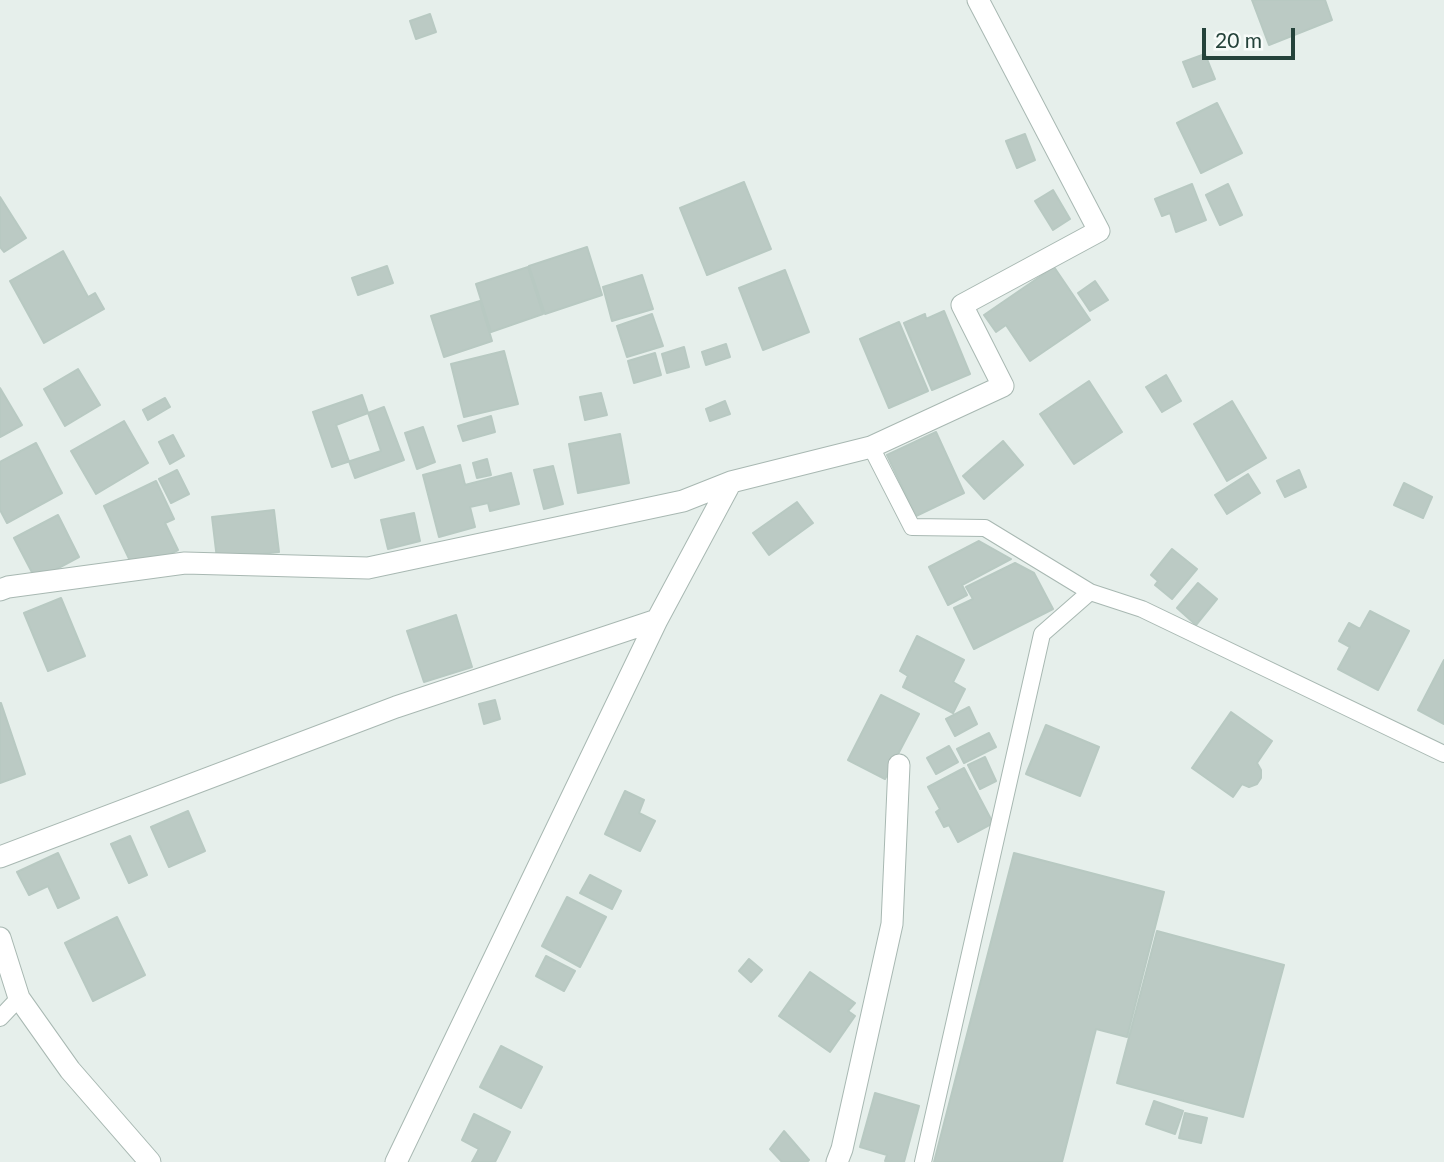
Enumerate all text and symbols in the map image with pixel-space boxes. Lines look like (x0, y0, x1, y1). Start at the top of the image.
scale bar (1206, 14, 1299, 58)
text: 20 m (1215, 27, 1262, 52)

